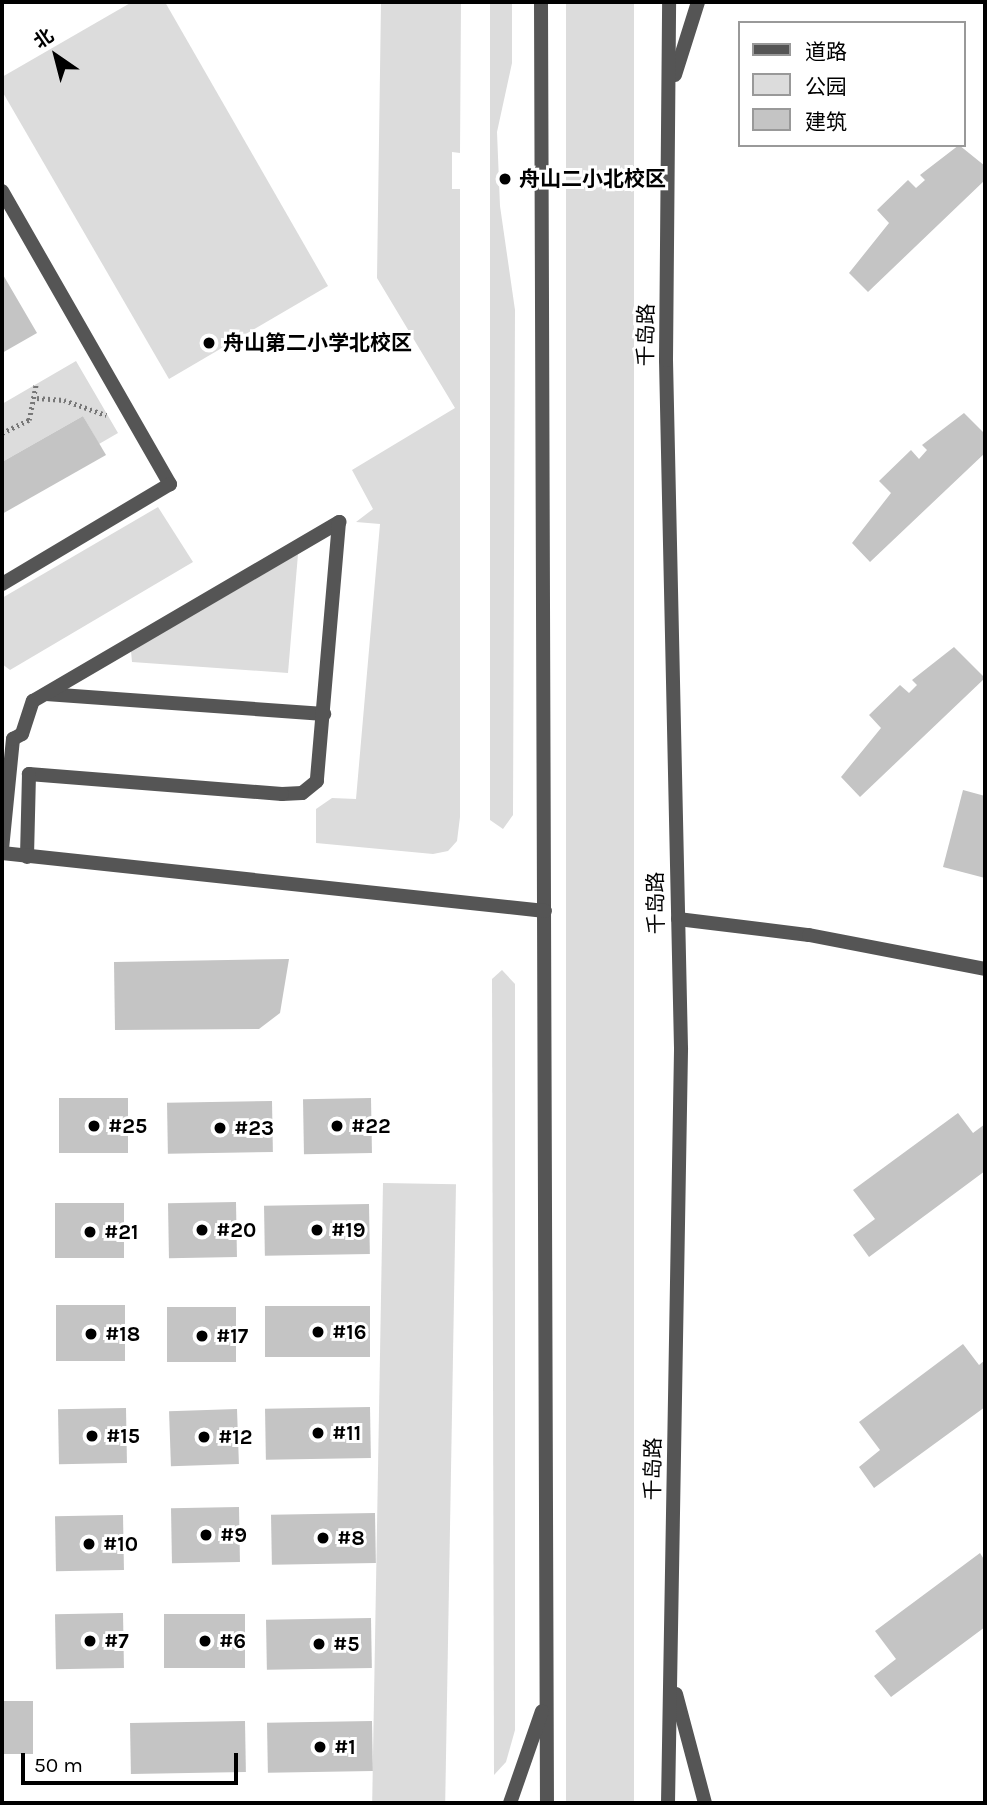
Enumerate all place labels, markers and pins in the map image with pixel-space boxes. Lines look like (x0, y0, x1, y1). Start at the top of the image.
place label: 舟山二小北校区 (519, 166, 666, 192)
marker: 舟山二小北校区 (497, 171, 513, 187)
place label: 舟山第二小学北校区 (223, 330, 412, 356)
marker: 舟山第二小学北校区 (201, 335, 217, 351)
place label: #25 (108, 1113, 147, 1139)
place label: #22 (351, 1113, 391, 1139)
place label: #23 (234, 1115, 274, 1141)
marker: #25 (86, 1118, 102, 1134)
marker: #22 (329, 1118, 345, 1134)
marker: #23 (212, 1120, 228, 1136)
place label: #20 (216, 1217, 256, 1243)
place label: #19 (331, 1217, 366, 1243)
place label: #21 (104, 1219, 138, 1245)
marker: #20 (194, 1222, 210, 1238)
marker: #19 (309, 1222, 325, 1238)
marker: #21 (82, 1224, 98, 1240)
place label: #16 (332, 1319, 366, 1345)
place label: #18 (105, 1321, 140, 1347)
place label: #17 (216, 1323, 248, 1349)
marker: #16 (310, 1324, 326, 1340)
marker: #18 (83, 1326, 99, 1342)
marker: #17 (194, 1328, 210, 1344)
place label: #11 (332, 1420, 361, 1446)
place label: #15 (106, 1423, 140, 1449)
place label: #12 (218, 1424, 252, 1450)
marker: #11 (310, 1425, 326, 1441)
marker: #15 (84, 1428, 100, 1444)
marker: #12 (196, 1429, 212, 1445)
place label: #9 (220, 1522, 247, 1548)
place label: #8 (337, 1525, 365, 1551)
marker: #9 (198, 1527, 214, 1543)
marker: #8 (315, 1530, 331, 1546)
place label: #10 (103, 1531, 138, 1557)
marker: #10 (81, 1536, 97, 1552)
place label: #7 (104, 1628, 129, 1654)
place label: #6 (219, 1628, 246, 1654)
place label: #5 (333, 1631, 359, 1657)
marker: #7 (82, 1633, 98, 1649)
marker: #6 (197, 1633, 213, 1649)
marker: #5 (311, 1636, 327, 1652)
place label: #1 (334, 1734, 356, 1760)
marker: #1 (312, 1739, 328, 1755)

